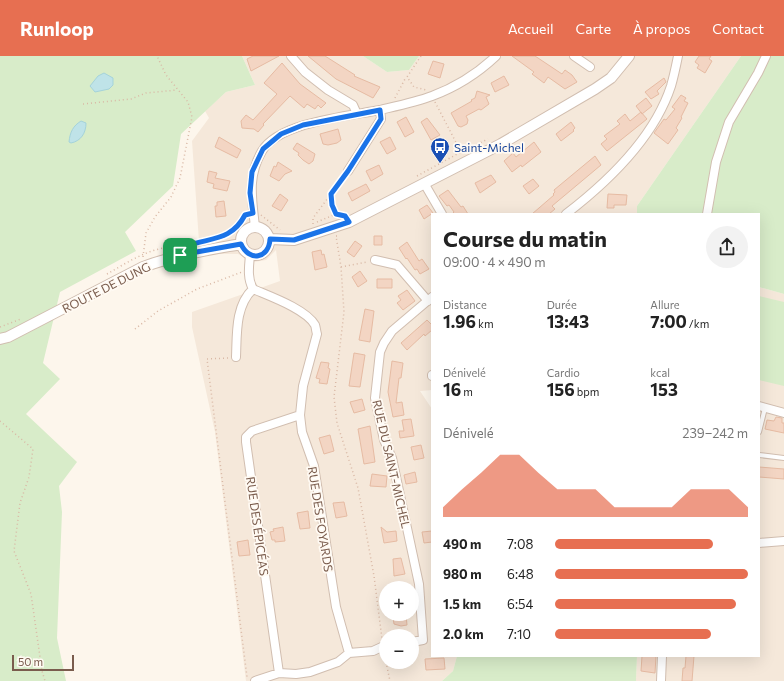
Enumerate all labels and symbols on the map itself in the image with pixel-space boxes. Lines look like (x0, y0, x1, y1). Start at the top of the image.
bus stop icon: Saint-Michel (429, 136, 451, 164)
place label: Saint-Michel (454, 140, 524, 154)
pin (163, 238, 197, 272)
street label: ROUTE DE DUNG (59, 259, 153, 315)
street label: RUE DU SAINT-MICHEL (370, 398, 414, 530)
street label: RUE DES FOYARDS (306, 465, 336, 573)
street label: RUE DES ÉPICÉAS (244, 476, 272, 576)
scale bar (12, 653, 74, 672)

